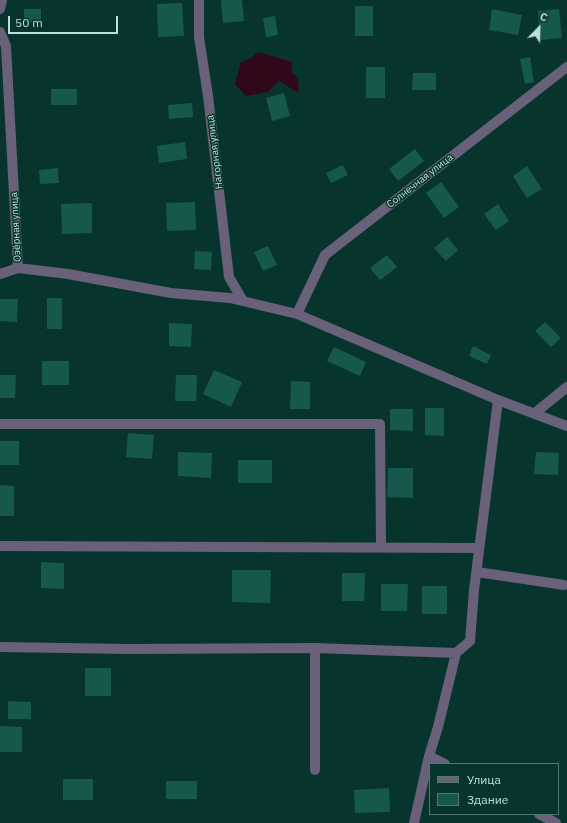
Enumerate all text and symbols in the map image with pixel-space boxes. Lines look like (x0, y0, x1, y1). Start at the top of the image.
scale bar (10, 8, 120, 34)
north arrow (519, 8, 559, 48)
text: С (538, 9, 550, 25)
text: 50 m (15, 15, 43, 30)
street label: Нагорная улица (204, 114, 226, 190)
street label: Солнечная улица (384, 151, 456, 211)
street label: Озёрная улица (8, 192, 24, 262)
legend (429, 763, 559, 815)
text: Улица (467, 772, 501, 787)
text: Здание (467, 792, 508, 807)

